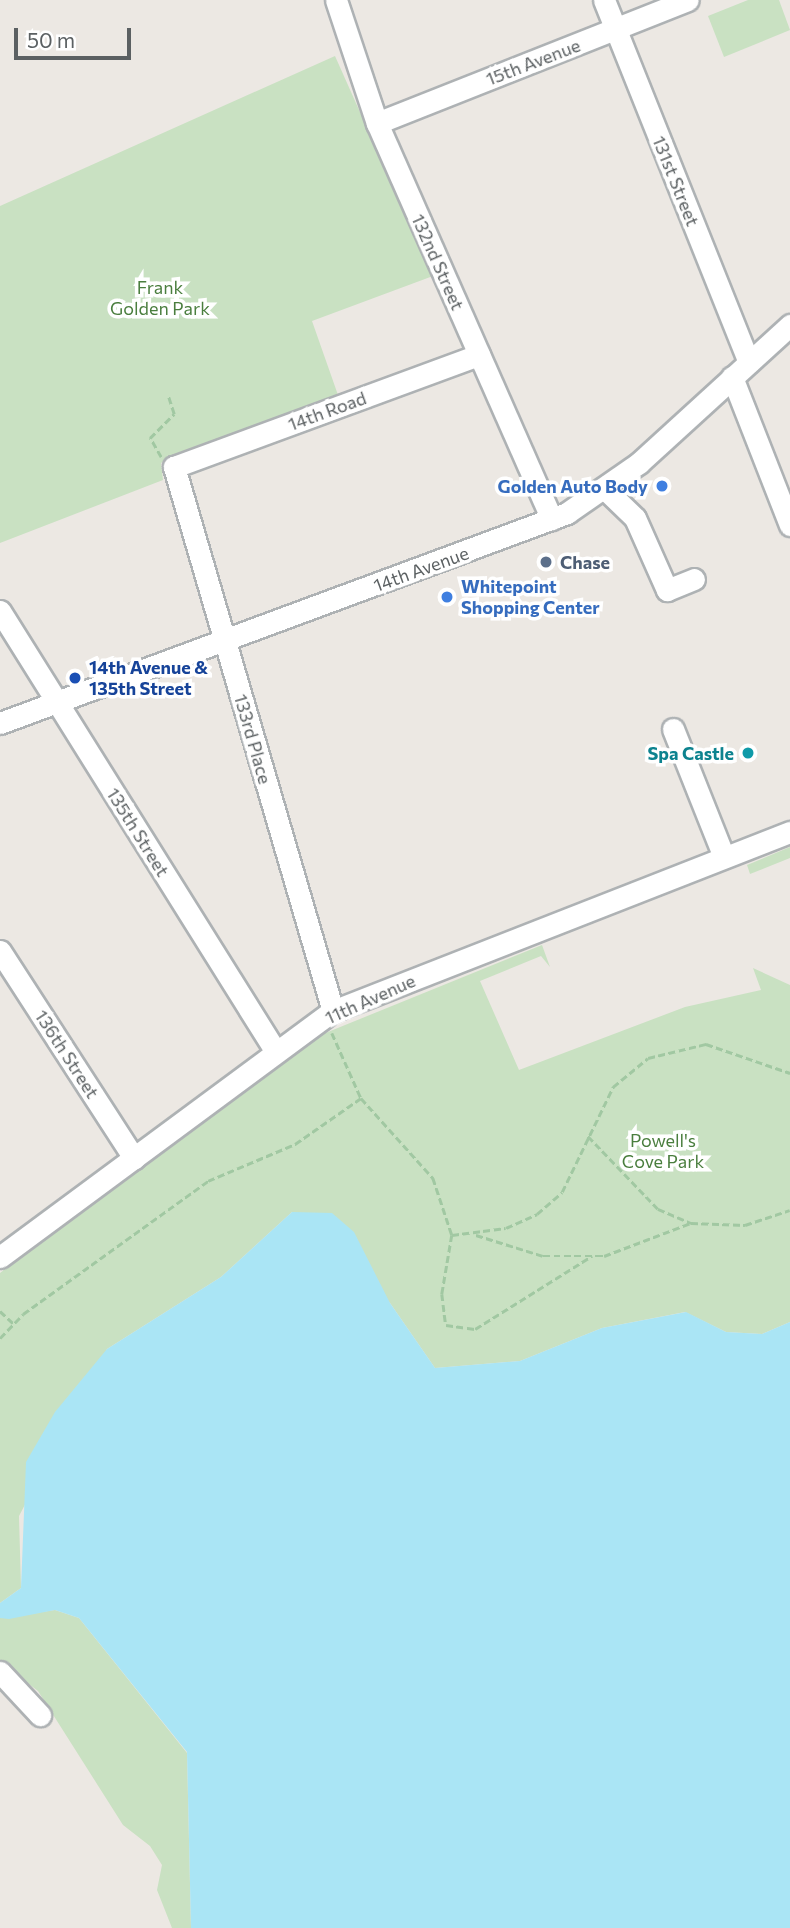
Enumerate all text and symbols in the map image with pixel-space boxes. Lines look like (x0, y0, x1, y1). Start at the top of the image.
scale bar (18, 14, 135, 58)
text: 50 m (27, 27, 75, 52)
street label: 15th Avenue (483, 34, 583, 90)
street label: 131st Street (648, 133, 704, 229)
street label: 132nd Street (407, 211, 469, 313)
park label: Frank Golden Park (110, 277, 210, 320)
street label: 14th Road (285, 387, 369, 435)
place label: Golden Auto Body (498, 475, 648, 497)
marker: Golden Auto Body (654, 478, 670, 494)
street label: 14th Avenue (370, 542, 472, 596)
place label: Chase (560, 551, 610, 573)
marker: Chase (538, 554, 554, 570)
place label: Whitepoint Shopping Center (461, 576, 600, 618)
marker: Whitepoint Shopping Center (439, 589, 455, 605)
place label: 14th Avenue & 135th Street (89, 657, 208, 700)
marker: 14th Avenue & 135th Street (67, 670, 83, 686)
street label: 133rd Place (230, 692, 276, 786)
place label: Spa Castle (648, 742, 734, 764)
marker: Spa Castle (740, 745, 756, 761)
street label: 135th Street (102, 784, 174, 880)
street label: 11th Avenue (322, 970, 418, 1028)
street label: 136th Street (30, 1006, 104, 1102)
park label: Powell's Cove Park (622, 1130, 704, 1172)

